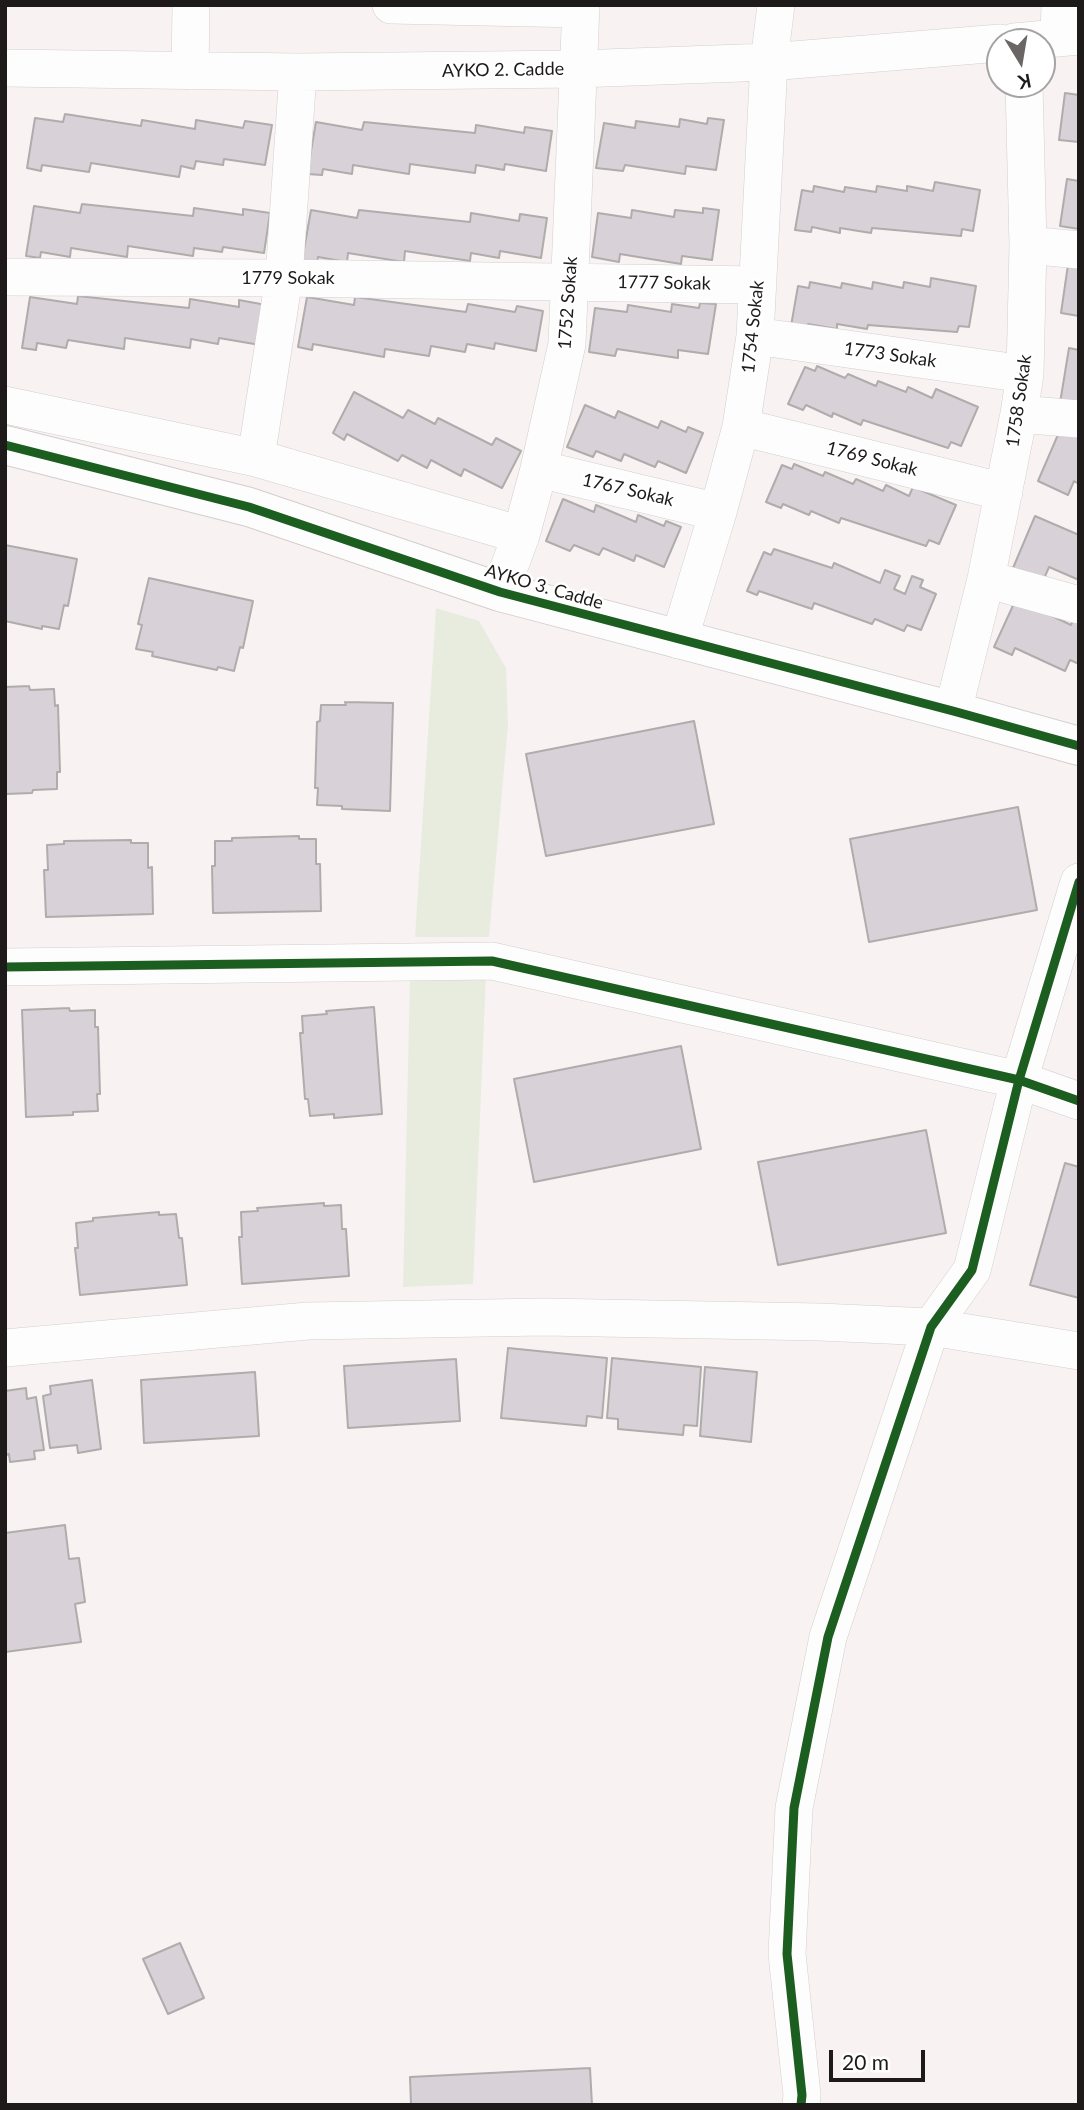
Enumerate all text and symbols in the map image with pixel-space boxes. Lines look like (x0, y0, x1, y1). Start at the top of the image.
north arrow (986, 28, 1056, 98)
street label: AYKO 2. Cadde (442, 58, 564, 82)
text: K (1016, 70, 1033, 95)
street label: 1752 Sokak (554, 256, 582, 350)
street label: 1779 Sokak (241, 267, 335, 289)
street label: 1777 Sokak (617, 271, 711, 295)
street label: 1754 Sokak (737, 279, 769, 375)
street label: 1773 Sokak (842, 338, 938, 372)
street label: 1758 Sokak (1002, 353, 1036, 449)
street label: 1769 Sokak (824, 437, 920, 481)
street label: 1767 Sokak (580, 469, 676, 511)
street label: AYKO 3. Cadde (482, 560, 606, 614)
scale bar (832, 2036, 928, 2080)
text: 20 m (842, 2049, 889, 2074)

